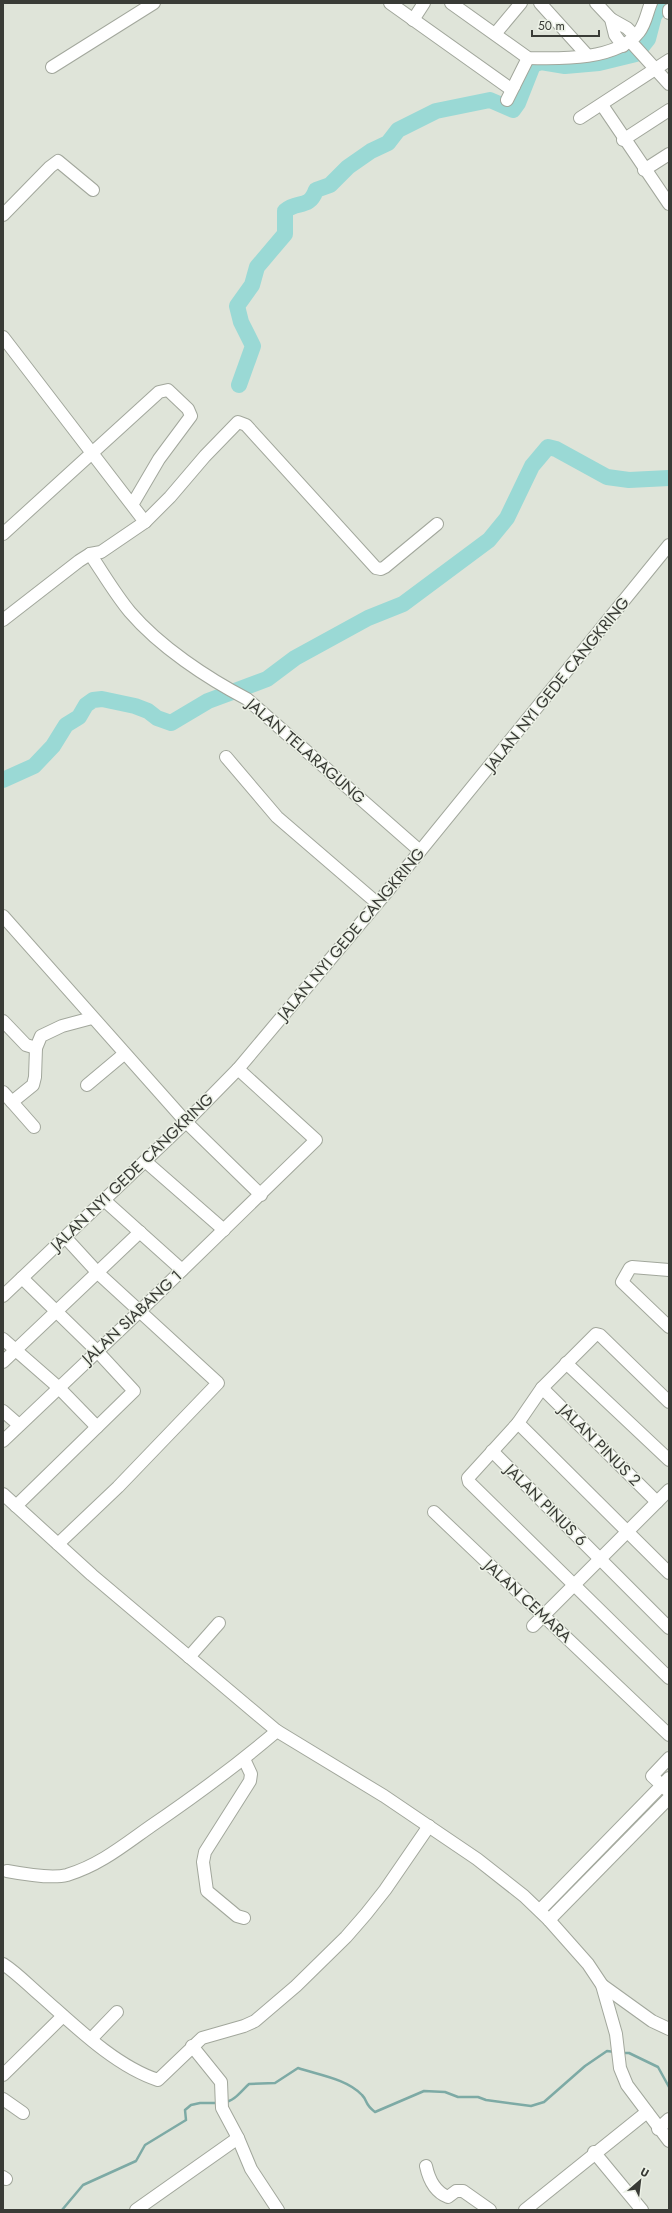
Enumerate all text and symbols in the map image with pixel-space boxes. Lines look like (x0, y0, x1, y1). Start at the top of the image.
scale bar (532, 12, 599, 38)
text: 50 m (538, 17, 565, 35)
street label: JALAN NYI GEDE CANGKRING (478, 592, 635, 778)
street label: JALAN TELARAGUNG (240, 692, 370, 809)
street label: JALAN NYI GEDE CANGKRING (271, 843, 430, 1027)
street label: JALAN NYI GEDE CANGKRING (44, 1088, 219, 1258)
street label: JALAN SIABANG 1 (75, 1265, 187, 1371)
street label: JALAN PINUS 2 (552, 1397, 646, 1491)
street label: JALAN PINUS 6 (498, 1457, 592, 1551)
street label: JALAN CEMARA (478, 1553, 577, 1648)
north arrow (620, 2161, 660, 2201)
text: U (638, 2163, 652, 2181)

